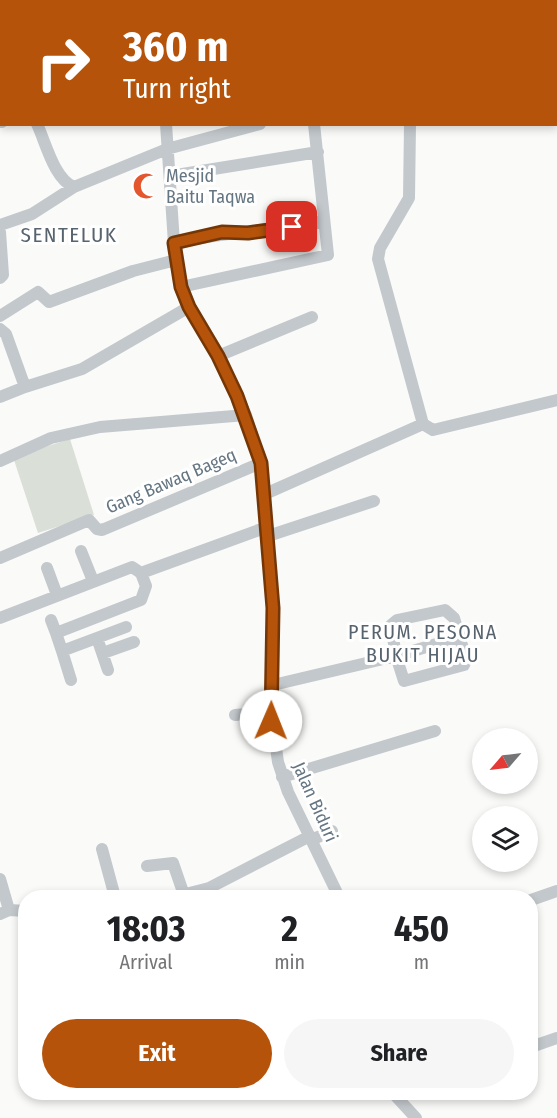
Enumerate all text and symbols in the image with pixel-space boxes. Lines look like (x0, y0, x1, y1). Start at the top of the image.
text: 360 m (123, 22, 229, 72)
icon: right (24, 24, 102, 102)
text: Turn right (123, 73, 231, 105)
place label: Mesjid Baitu Taqwa (166, 165, 255, 208)
mosque icon: Mesjid Baitu Taqwa (131, 171, 161, 201)
pin (266, 201, 317, 252)
icon: arrive (275, 210, 308, 243)
district label: SENTELUK (21, 222, 117, 248)
street label: Gang Bawaq Bageq (103, 444, 239, 518)
district label: PERUM. PESONA BUKIT HIJAU (348, 620, 498, 667)
position arrow (239, 689, 303, 753)
north arrow (472, 728, 538, 794)
map controls (472, 728, 538, 872)
street label: Jalan Biduri (288, 759, 342, 845)
button: layers (472, 806, 538, 872)
text: 18:03 (107, 907, 185, 951)
text: 2 (281, 907, 298, 951)
text: 450 (394, 907, 449, 951)
text: Arrival (120, 950, 173, 974)
text: min (274, 950, 305, 974)
text: m (414, 950, 429, 974)
button: Exit (42, 1019, 272, 1088)
button: Share (284, 1019, 514, 1088)

